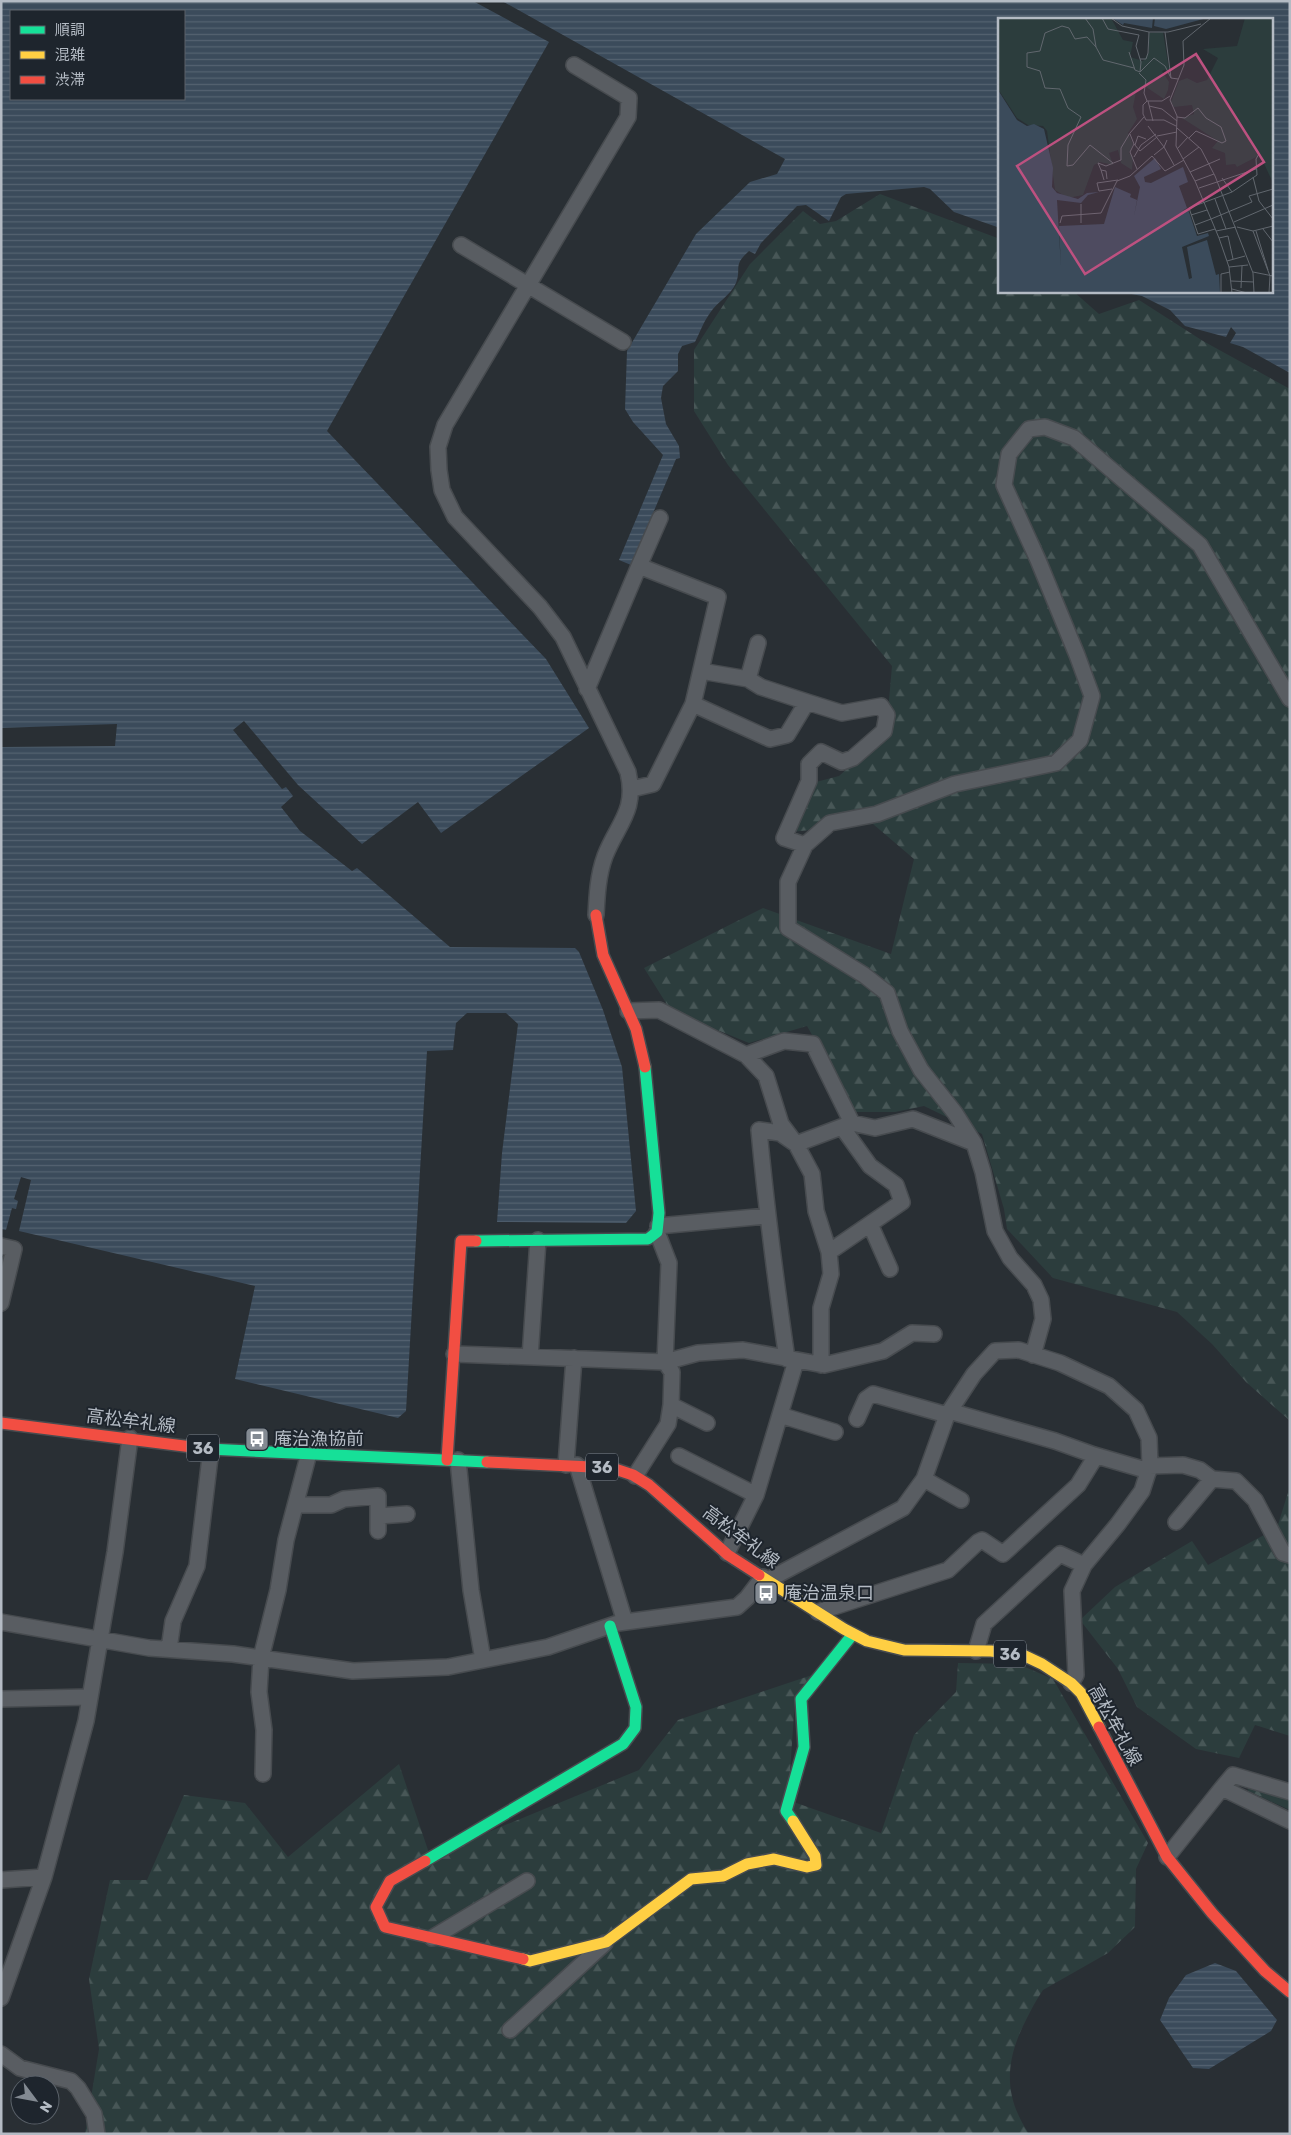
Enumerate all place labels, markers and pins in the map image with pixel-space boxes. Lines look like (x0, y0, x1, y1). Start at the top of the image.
bus stop icon: 庵治漁協前 (244, 1426, 270, 1452)
place label: 庵治漁協前 (274, 1428, 364, 1450)
bus stop icon: 庵治温泉口 (753, 1580, 779, 1606)
place label: 庵治温泉口 (784, 1582, 874, 1604)

